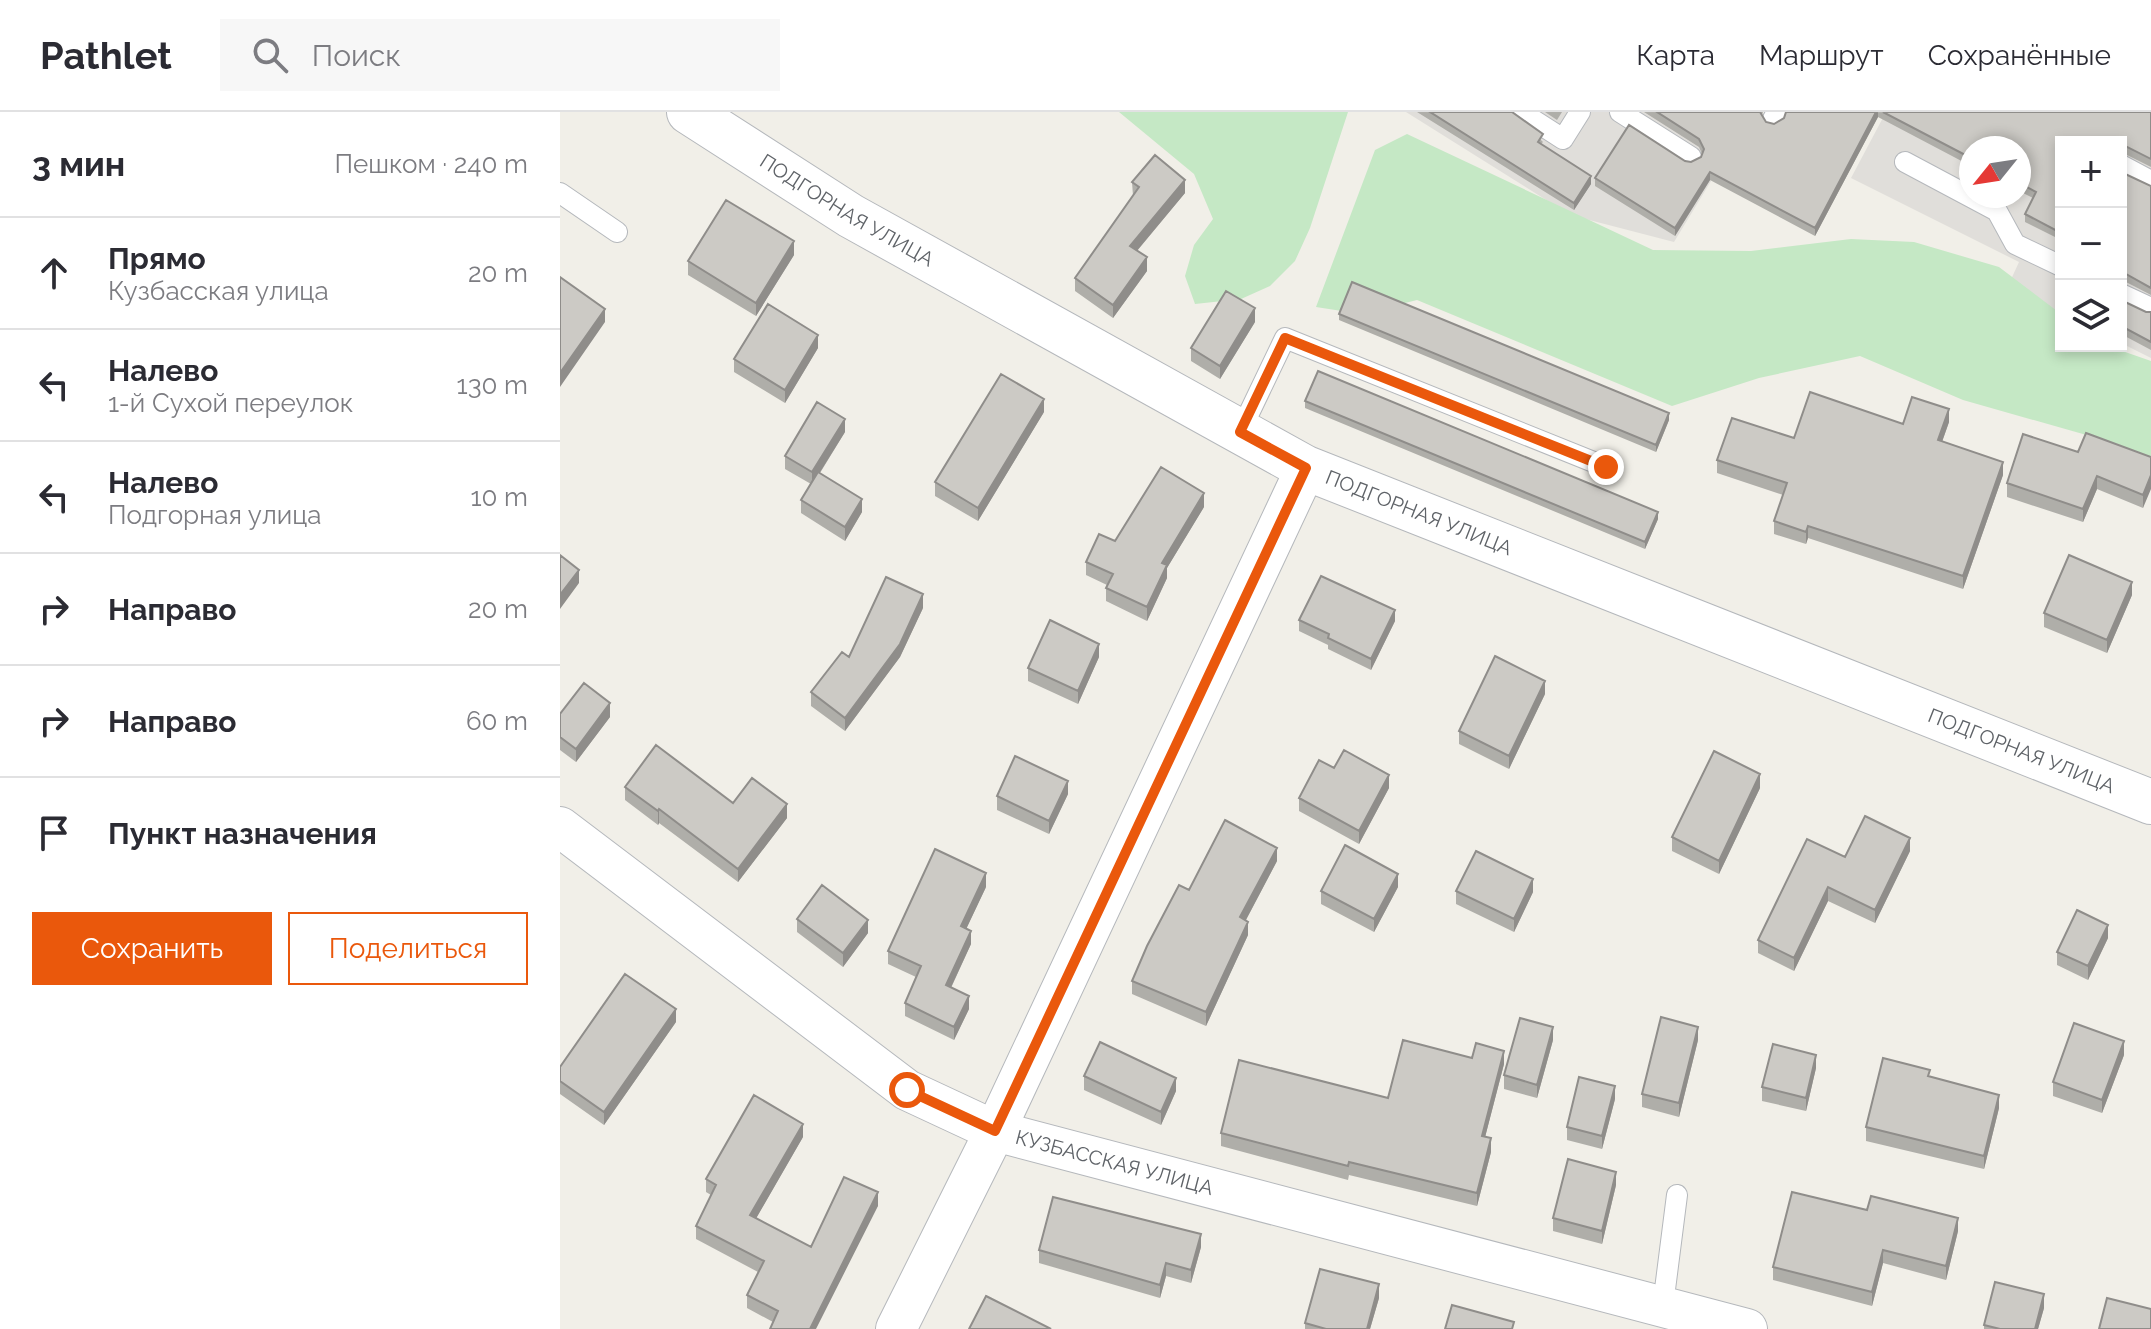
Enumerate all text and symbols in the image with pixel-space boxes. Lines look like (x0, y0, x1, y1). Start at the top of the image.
search box (220, 19, 780, 91)
text: Pathlet (40, 33, 172, 78)
icon: search (248, 33, 292, 77)
text: Поиск (312, 38, 401, 73)
text: Карта (1636, 39, 1715, 72)
text: Маршрут (1759, 39, 1884, 72)
text: Сохранённые (1928, 39, 2111, 72)
north arrow (1959, 136, 2031, 208)
map controls (2055, 136, 2127, 352)
button: + (2055, 136, 2127, 208)
text: 3 мин (32, 144, 125, 184)
text: Пешком · 240 m (335, 149, 528, 179)
street label: ПОДГОРНАЯ УЛИЦА (755, 149, 938, 272)
button: − (2055, 208, 2127, 280)
text: Прямо (108, 241, 206, 276)
icon: ahead (32, 251, 76, 295)
text: 20 m (468, 258, 528, 288)
text: Кузбасская улица (108, 276, 329, 306)
button: layers (2055, 280, 2127, 352)
text: Налево (108, 353, 218, 388)
icon: left (32, 363, 76, 407)
text: 130 m (457, 370, 528, 400)
text: 1-й Сухой переулок (108, 388, 353, 418)
route end (1588, 449, 1624, 485)
text: Налево (108, 465, 218, 500)
street label: ПОДГОРНАЯ УЛИЦА (1322, 465, 1516, 560)
icon: left (32, 475, 76, 519)
text: 10 m (470, 482, 528, 512)
text: Подгорная улица (108, 500, 321, 530)
icon: right (32, 587, 76, 631)
text: Направо (108, 592, 237, 627)
text: 20 m (468, 594, 528, 624)
icon: right (32, 699, 76, 743)
street label: ПОДГОРНАЯ УЛИЦА (1925, 703, 2119, 799)
text: Направо (108, 704, 237, 739)
text: 60 m (466, 706, 528, 736)
icon: arrive (32, 811, 76, 855)
text: Пункт назначения (108, 816, 377, 851)
button: Сохранить (32, 912, 272, 985)
button: Поделиться (288, 912, 528, 985)
route start (889, 1072, 925, 1108)
street label: КУЗБАССКАЯ УЛИЦА (1013, 1125, 1216, 1200)

